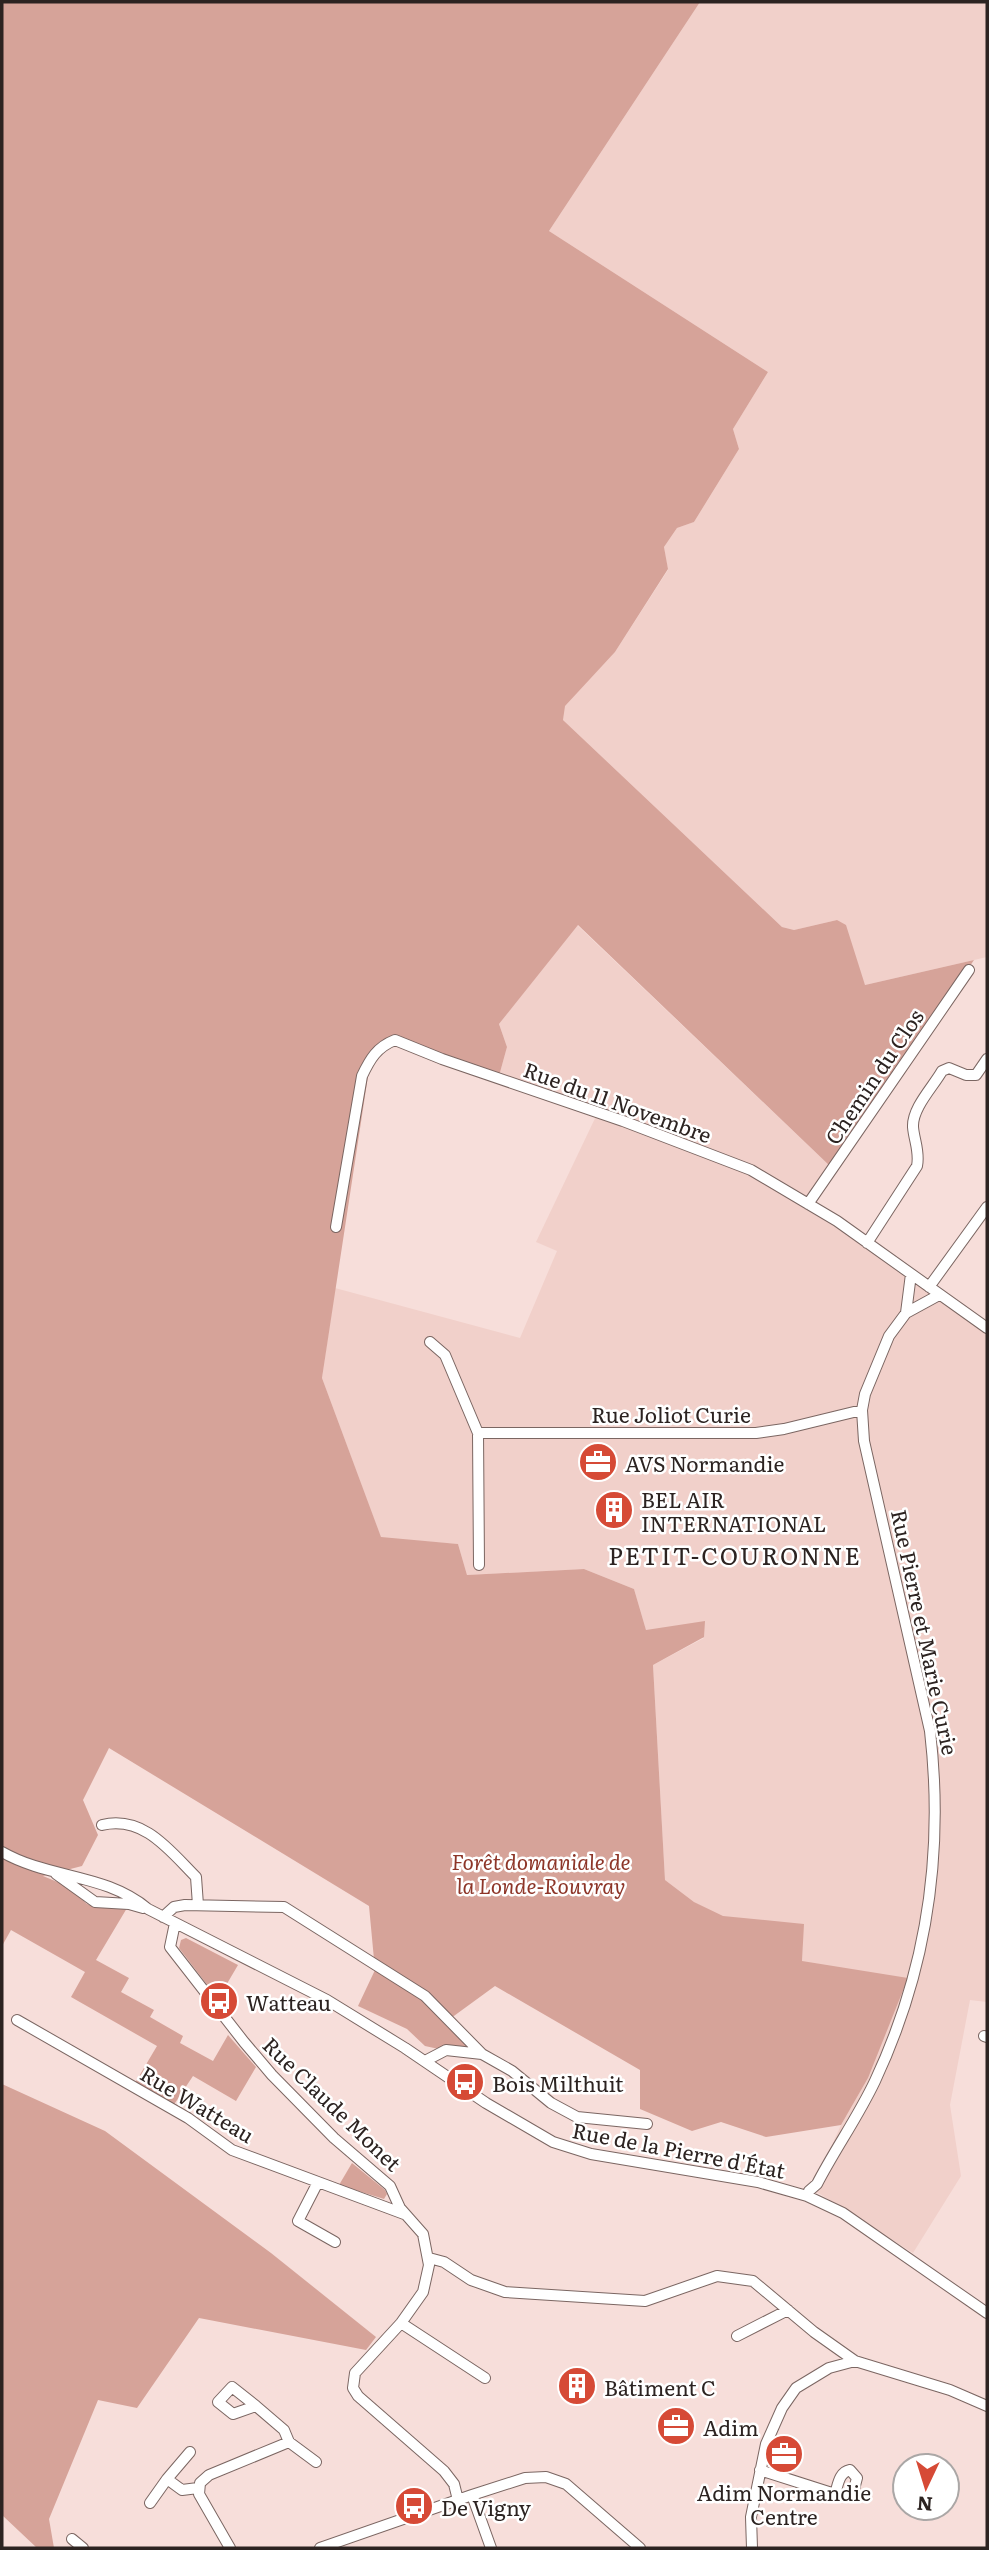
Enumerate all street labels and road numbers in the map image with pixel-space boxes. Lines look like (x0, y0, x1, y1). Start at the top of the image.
street label: Chemin du Clos (816, 1002, 930, 1150)
street label: Rue du 11 Novembre (520, 1053, 716, 1149)
street label: Rue Joliot Curie (591, 1398, 751, 1429)
street label: Rue Pierre et Marie Curie (885, 1506, 967, 1758)
street label: Rue Claude Monet (257, 2029, 409, 2178)
street label: Rue Watteau (135, 2057, 261, 2149)
street label: Rue de la Pierre d'État (570, 2113, 789, 2185)

